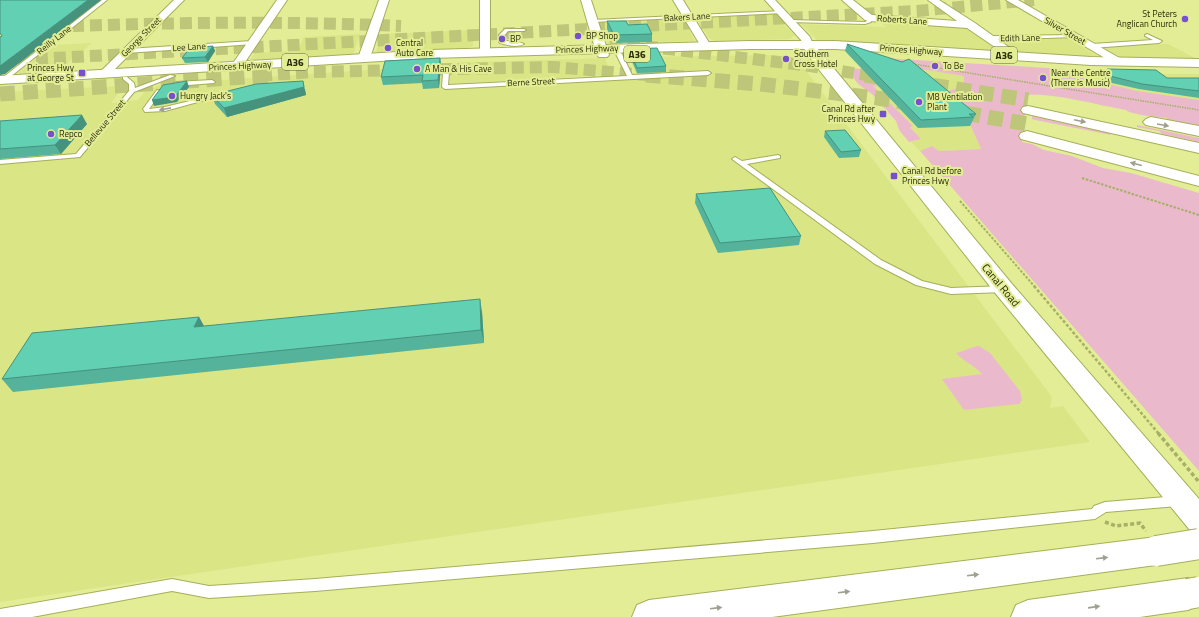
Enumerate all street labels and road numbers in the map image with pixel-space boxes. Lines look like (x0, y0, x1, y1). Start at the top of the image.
street label: Bakers Lane (664, 9, 711, 24)
street label: Roberts Lane (877, 11, 928, 28)
street label: George Street (118, 13, 164, 60)
street label: Silver Street (1042, 13, 1089, 48)
street label: Reilly Lane (34, 22, 74, 57)
street label: Edith Lane (1000, 31, 1040, 44)
street label: Lee Lane (172, 39, 207, 54)
street label: Princes Highway (555, 41, 619, 56)
street label: Princes Highway (879, 41, 944, 58)
road number: A36 (624, 46, 650, 62)
road number: A36 (991, 47, 1017, 63)
road number: A36 (282, 54, 308, 70)
street label: Princes Highway (208, 57, 272, 74)
street label: Berne Street (507, 74, 556, 89)
street label: Bellevue Street (81, 96, 129, 149)
street label: Canal Road (978, 260, 1024, 310)

